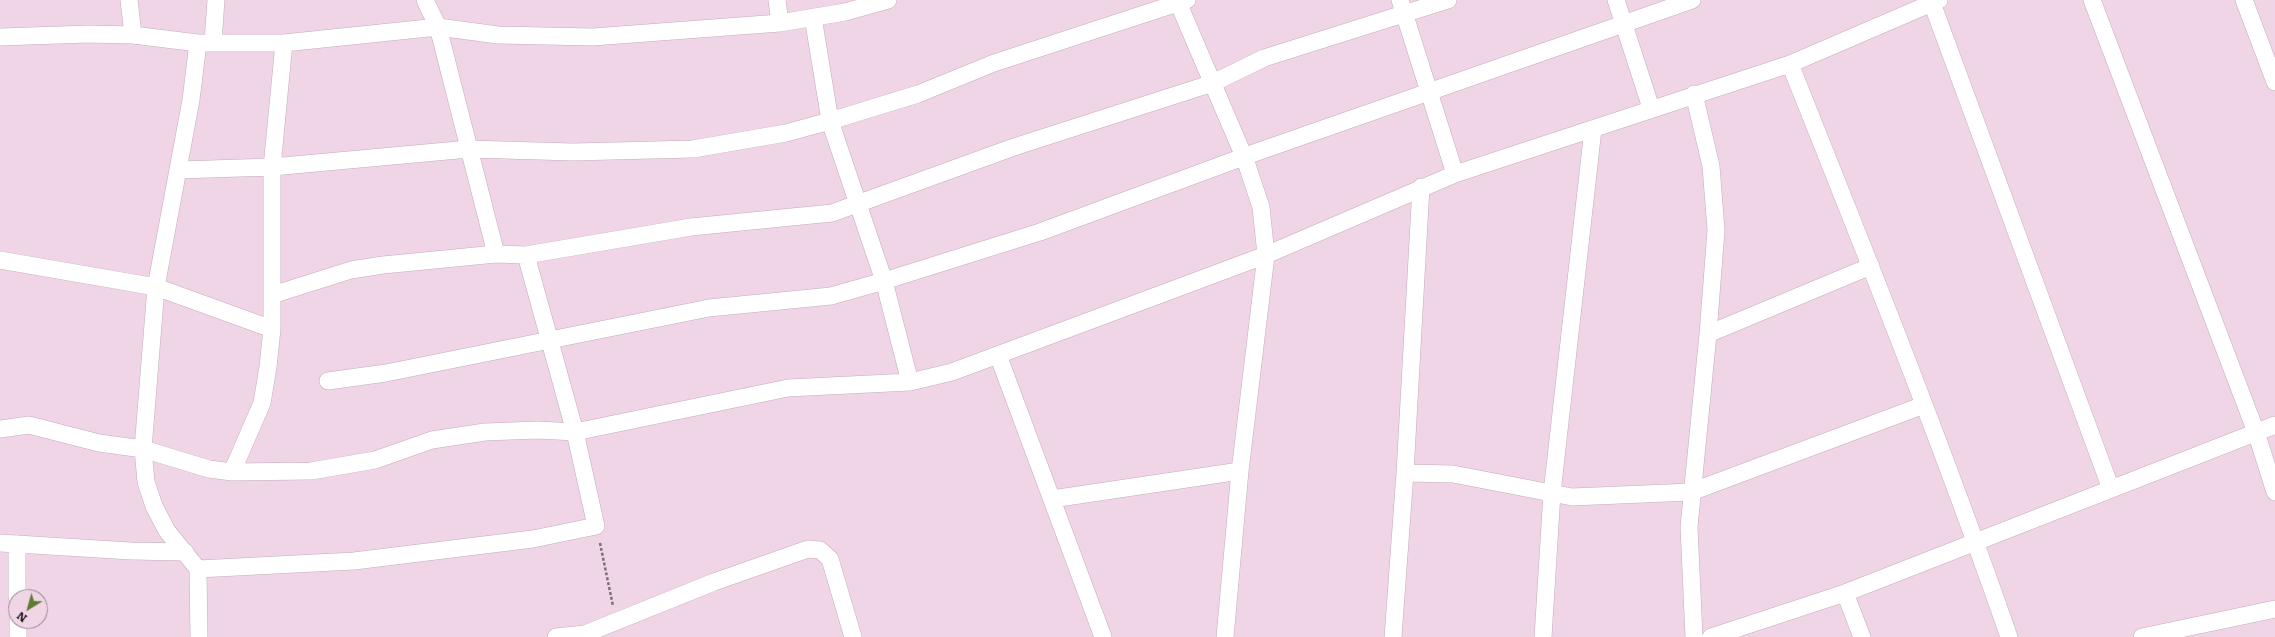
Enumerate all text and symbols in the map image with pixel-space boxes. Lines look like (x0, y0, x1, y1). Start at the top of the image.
north arrow (8, 589, 48, 629)
text: N (13, 609, 30, 627)

